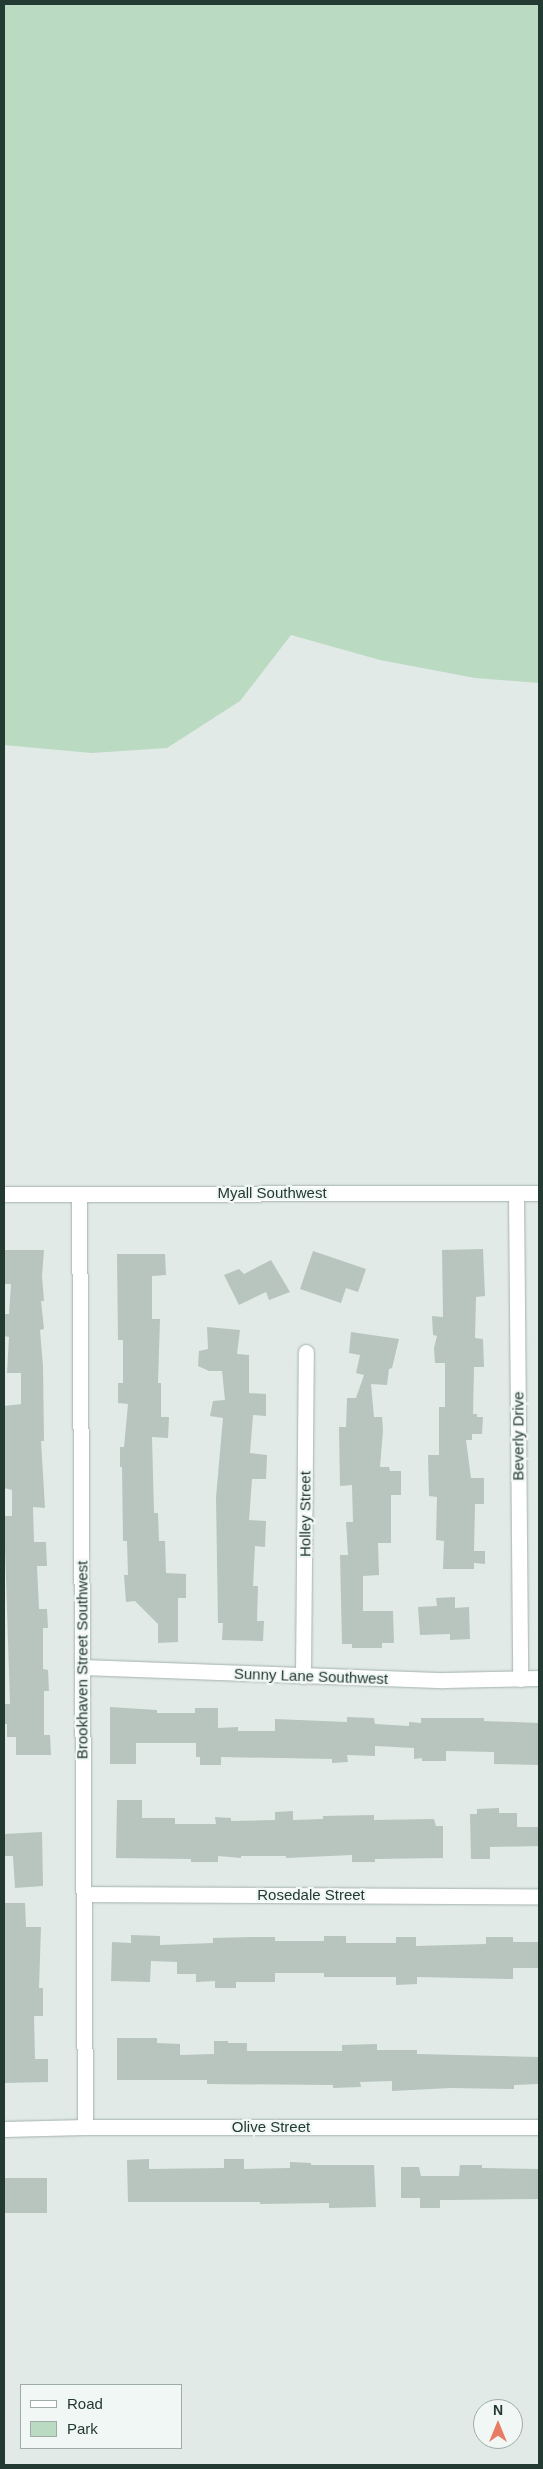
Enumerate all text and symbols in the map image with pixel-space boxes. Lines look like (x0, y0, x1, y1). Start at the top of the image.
street label: Myall Southwest (217, 1184, 327, 1202)
street label: Beverly Drive (509, 1391, 527, 1481)
street label: Holley Street (296, 1471, 314, 1557)
street label: Brookhaven Street Southwest (73, 1561, 91, 1759)
street label: Sunny Lane Southwest (234, 1664, 388, 1688)
street label: Rosedale Street (257, 1886, 365, 1904)
street label: Olive Street (232, 2118, 310, 2136)
legend (20, 2384, 182, 2449)
text: Road (67, 2395, 103, 2412)
north arrow (473, 2399, 523, 2449)
text: N (493, 2402, 503, 2418)
text: Park (67, 2420, 98, 2437)

